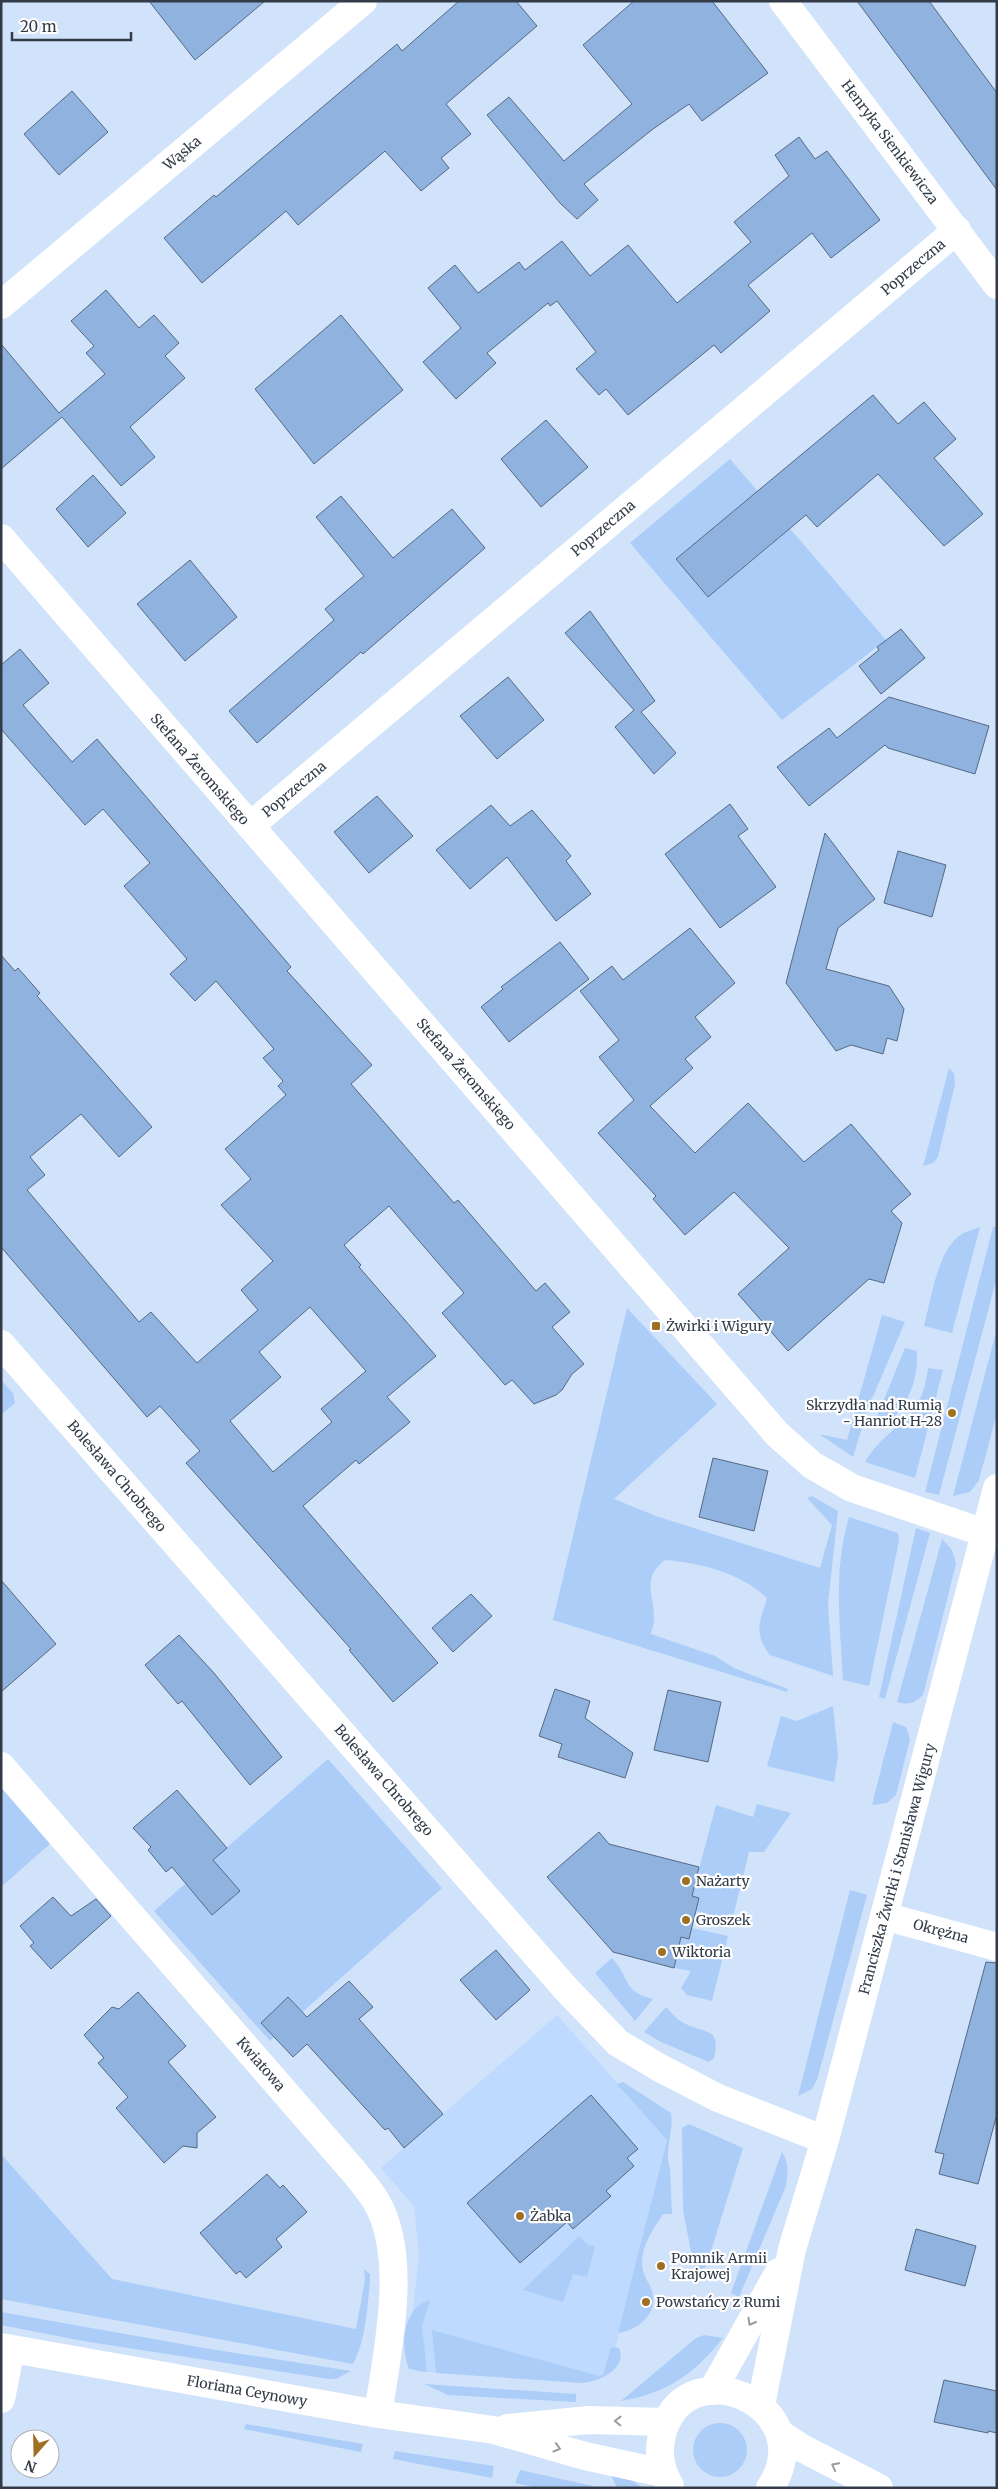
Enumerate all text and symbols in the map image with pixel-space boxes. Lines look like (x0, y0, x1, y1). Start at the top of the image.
scale bar (12, 10, 131, 42)
text: 20 m (20, 17, 57, 36)
street label: Henryka Sienkiewicza (837, 76, 943, 208)
street label: Wąska (159, 132, 205, 175)
street label: Poprzeczna (877, 235, 949, 299)
street label: Poprzeczna (567, 496, 639, 560)
street label: Stefana Żeromskiego (147, 710, 253, 828)
street label: Poprzeczna (258, 757, 330, 821)
street label: Stefana Żeromskiego (413, 1015, 519, 1133)
place label: Żwirki i Wigury (666, 1317, 773, 1335)
marker: Żwirki i Wigury (650, 1320, 662, 1332)
place label: Skrzydła nad Rumią - Hanriot H-28 (806, 1396, 942, 1430)
marker: Skrzydła nad Rumią - Hanriot H-28 (946, 1407, 958, 1419)
street label: Bolesława Chrobrego (64, 1417, 170, 1535)
street label: Bolesława Chrobrego (331, 1721, 437, 1839)
street label: Franciszka Żwirki i Stanisława Wigury (855, 1741, 939, 1997)
place label: Nażarty (696, 1872, 750, 1890)
marker: Nażarty (680, 1875, 692, 1887)
place label: Groszek (696, 1911, 751, 1929)
marker: Groszek (680, 1914, 692, 1926)
street label: Okrężna (911, 1915, 971, 1947)
place label: Wiktoria (671, 1943, 731, 1961)
marker: Wiktoria (656, 1946, 668, 1958)
street label: Kwiatowa (233, 2033, 290, 2095)
place label: Żabka (530, 2207, 572, 2225)
marker: Żabka (514, 2210, 526, 2222)
place label: Pomnik Armii Krajowej (671, 2249, 767, 2283)
marker: Pomnik Armii Krajowej (655, 2260, 667, 2272)
place label: Powstańcy z Rumi (656, 2293, 781, 2311)
marker: Powstańcy z Rumi (640, 2296, 652, 2308)
one-way arrow (747, 2316, 757, 2325)
street label: Floriana Ceynowy (185, 2372, 309, 2411)
one-way arrow (613, 2415, 621, 2426)
north arrow (10, 2429, 60, 2479)
one-way arrow (553, 2442, 562, 2453)
text: N (22, 2456, 39, 2477)
one-way arrow (832, 2462, 841, 2472)

